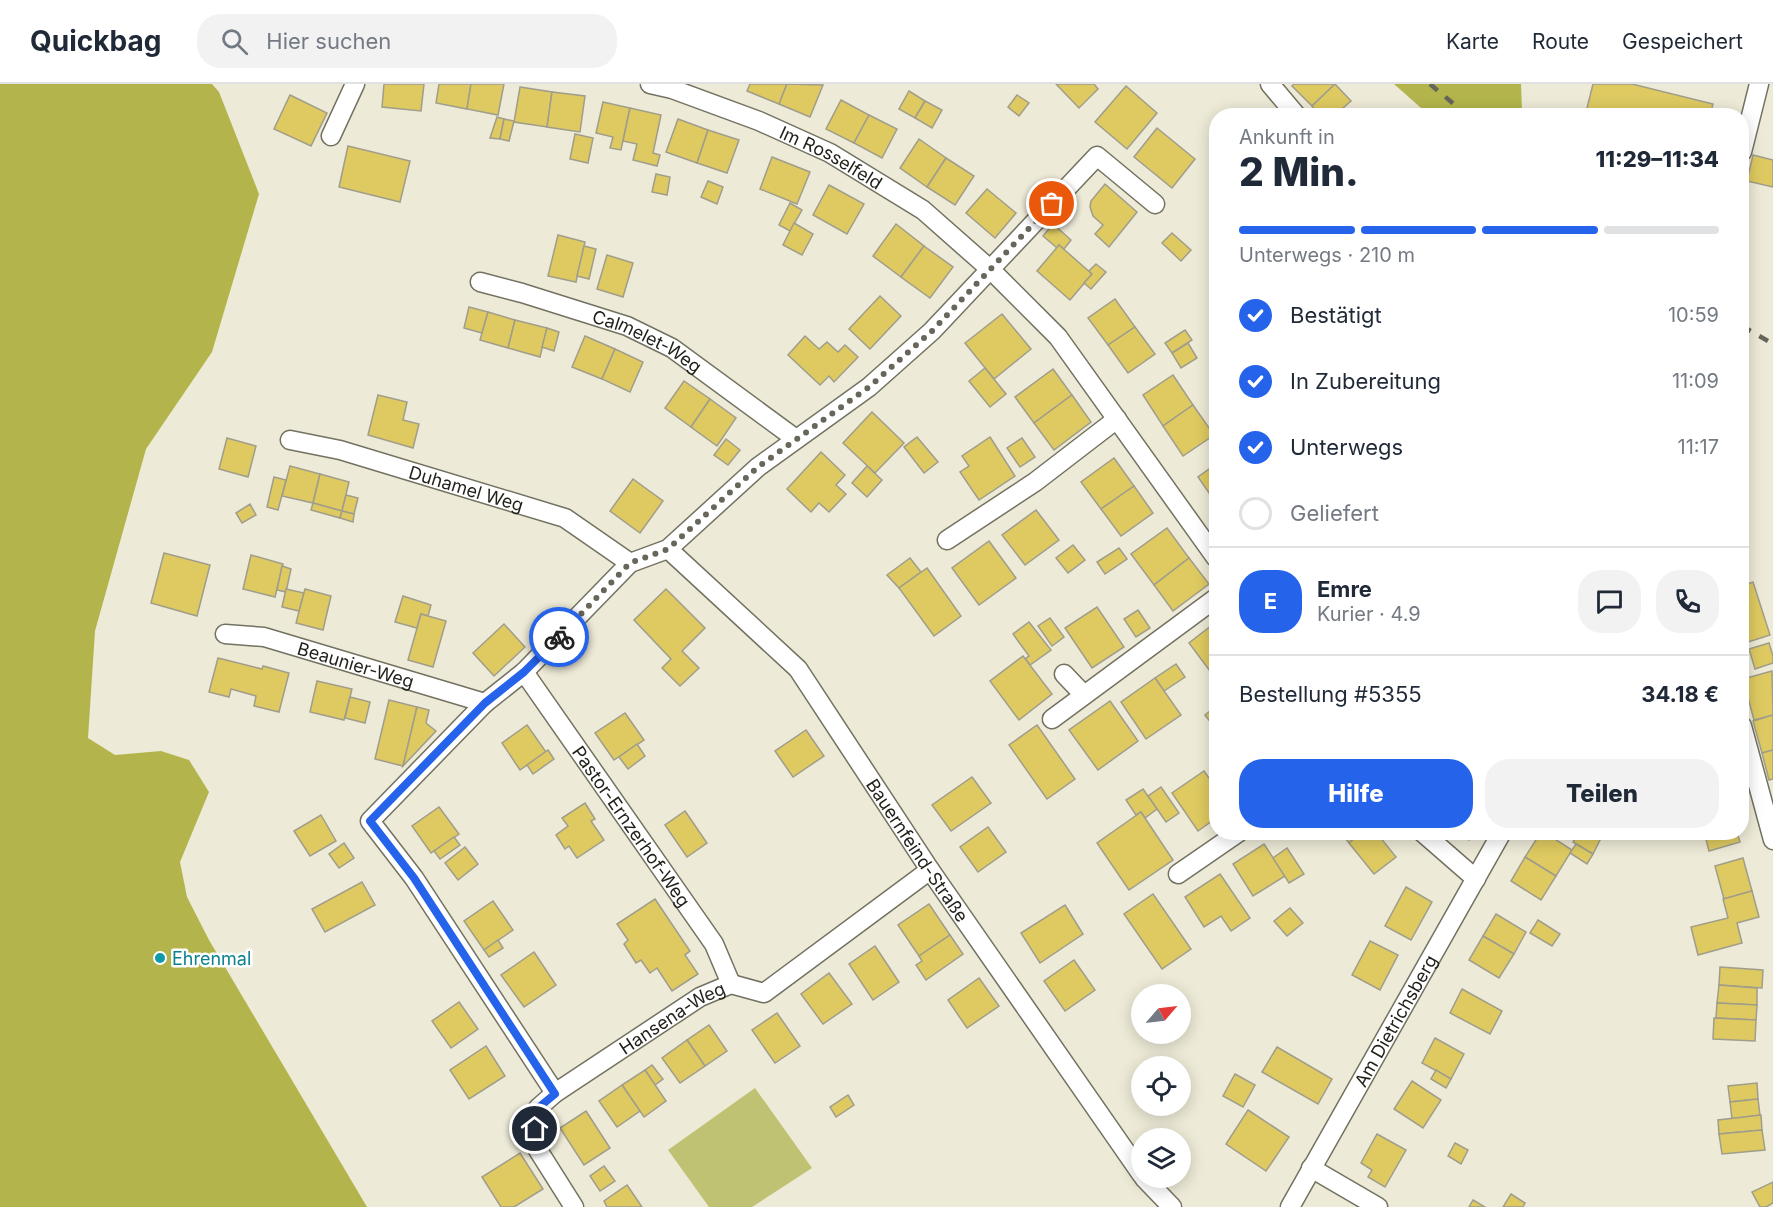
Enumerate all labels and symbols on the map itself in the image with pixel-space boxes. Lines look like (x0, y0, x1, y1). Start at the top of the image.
street label: Im Rosselfeld (776, 121, 886, 193)
pin (1026, 178, 1077, 229)
street label: Calmelet-Weg (590, 305, 706, 377)
street label: Duhamel Weg (407, 461, 526, 515)
courier (529, 607, 589, 667)
street label: Beaunier-Weg (295, 637, 417, 692)
street label: Pastor-Ernzerhof-Weg (568, 742, 695, 910)
street label: Bauernfeind-Straße (862, 775, 973, 926)
place label: Ehrenmal (172, 948, 251, 969)
marker: Ehrenmal (153, 951, 167, 965)
street label: Am Dietrichsberg (1350, 951, 1441, 1090)
street label: Hansena-Weg (615, 977, 728, 1058)
north arrow (1131, 984, 1191, 1044)
pin (509, 1103, 560, 1154)

